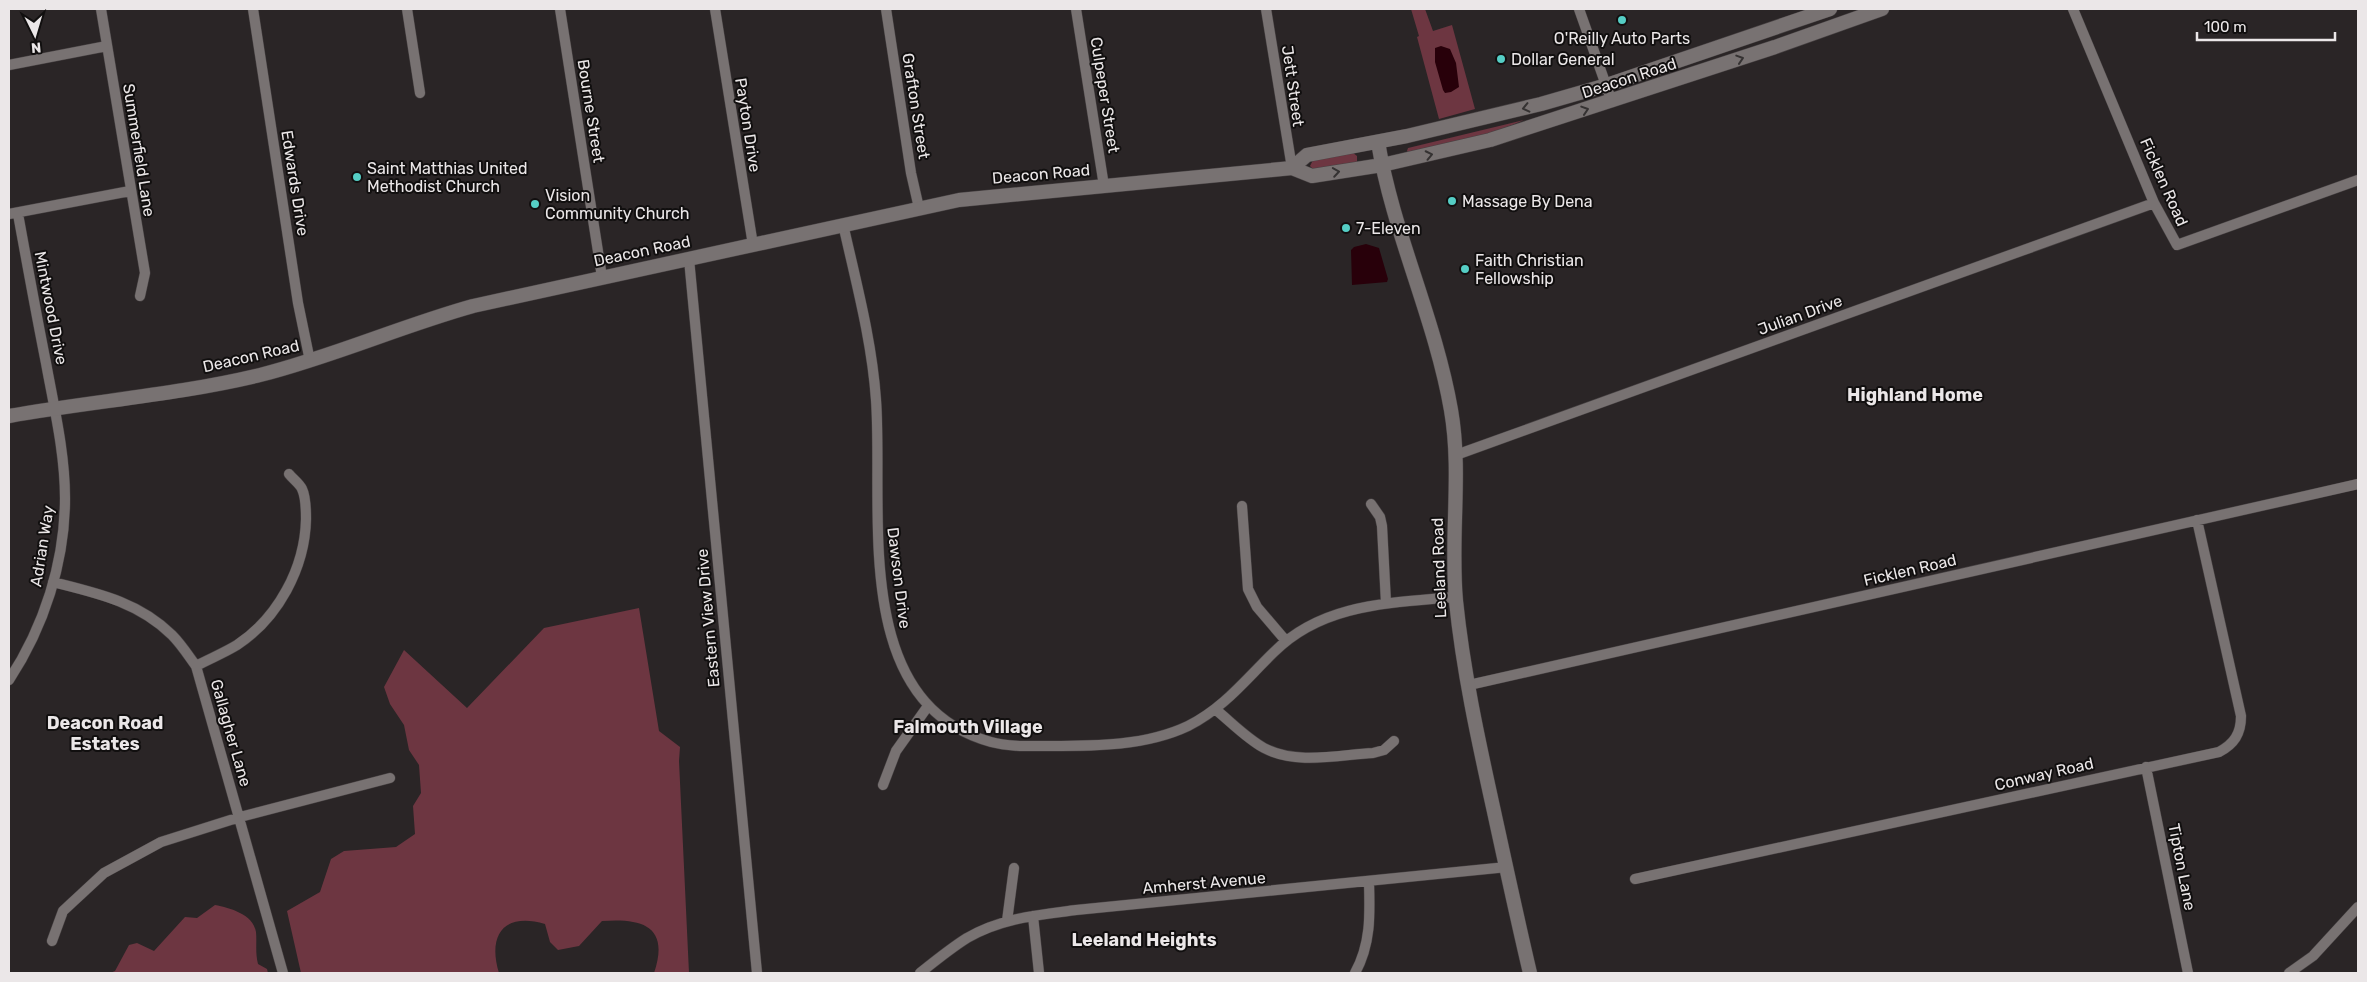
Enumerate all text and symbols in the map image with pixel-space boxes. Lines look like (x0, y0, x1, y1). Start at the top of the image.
north arrow (10, 10, 60, 60)
scale bar (2197, 10, 2334, 42)
marker: O'Reilly Auto Parts (1616, 14, 1628, 26)
text: 100 m (2204, 18, 2246, 36)
place label: O'Reilly Auto Parts (1554, 29, 1690, 48)
street label: Culpeper Street (1086, 36, 1124, 154)
text: N (30, 39, 42, 56)
street label: Jett Street (1278, 44, 1308, 128)
place label: Dollar General (1511, 50, 1615, 69)
street label: Grafton Street (898, 52, 934, 160)
marker: Dollar General (1495, 53, 1507, 65)
street label: Deacon Road (1579, 54, 1679, 102)
one-way arrow (1735, 55, 1743, 65)
street label: Bourne Street (573, 58, 609, 164)
street label: Payton Drive (731, 77, 765, 174)
street label: Summerfield Lane (119, 82, 159, 218)
one-way arrow (1522, 102, 1531, 113)
one-way arrow (1581, 106, 1589, 116)
street label: Edwards Drive (277, 129, 313, 237)
street label: Ficklen Road (2136, 135, 2192, 229)
one-way arrow (1425, 150, 1434, 160)
place label: Saint Matthias United Methodist Church (367, 159, 527, 196)
street label: Deacon Road (991, 160, 1091, 188)
one-way arrow (1332, 167, 1340, 178)
marker: Saint Matthias United Methodist Church (351, 171, 363, 183)
place label: Vision Community Church (545, 186, 690, 223)
place label: Massage By Dena (1462, 192, 1593, 211)
marker: Massage By Dena (1446, 195, 1458, 207)
marker: Vision Community Church (529, 198, 541, 210)
place label: 7-Eleven (1356, 219, 1421, 238)
marker: 7-Eleven (1340, 222, 1352, 234)
street label: Deacon Road (592, 231, 692, 271)
street label: Mintwood Drive (31, 250, 71, 366)
place label: Faith Christian Fellowship (1475, 251, 1584, 288)
marker: Faith Christian Fellowship (1459, 263, 1471, 275)
street label: Julian Drive (1755, 291, 1845, 339)
street label: Deacon Road (201, 336, 301, 376)
district label: Highland Home (1847, 384, 1983, 406)
street label: Adrian Way (26, 504, 58, 588)
street label: Leeland Road (1428, 517, 1450, 619)
street label: Dawson Drive (883, 526, 915, 630)
street label: Eastern View Drive (692, 548, 724, 688)
street label: Ficklen Road (1862, 550, 1958, 590)
street label: Gallagher Lane (207, 677, 255, 789)
district label: Deacon Road Estates (47, 712, 163, 755)
district label: Falmouth Village (893, 716, 1043, 738)
street label: Conway Road (1993, 753, 2095, 795)
street label: Tipton Lane (2164, 822, 2200, 912)
street label: Amherst Avenue (1142, 868, 1266, 898)
district label: Leeland Heights (1071, 929, 1217, 951)

